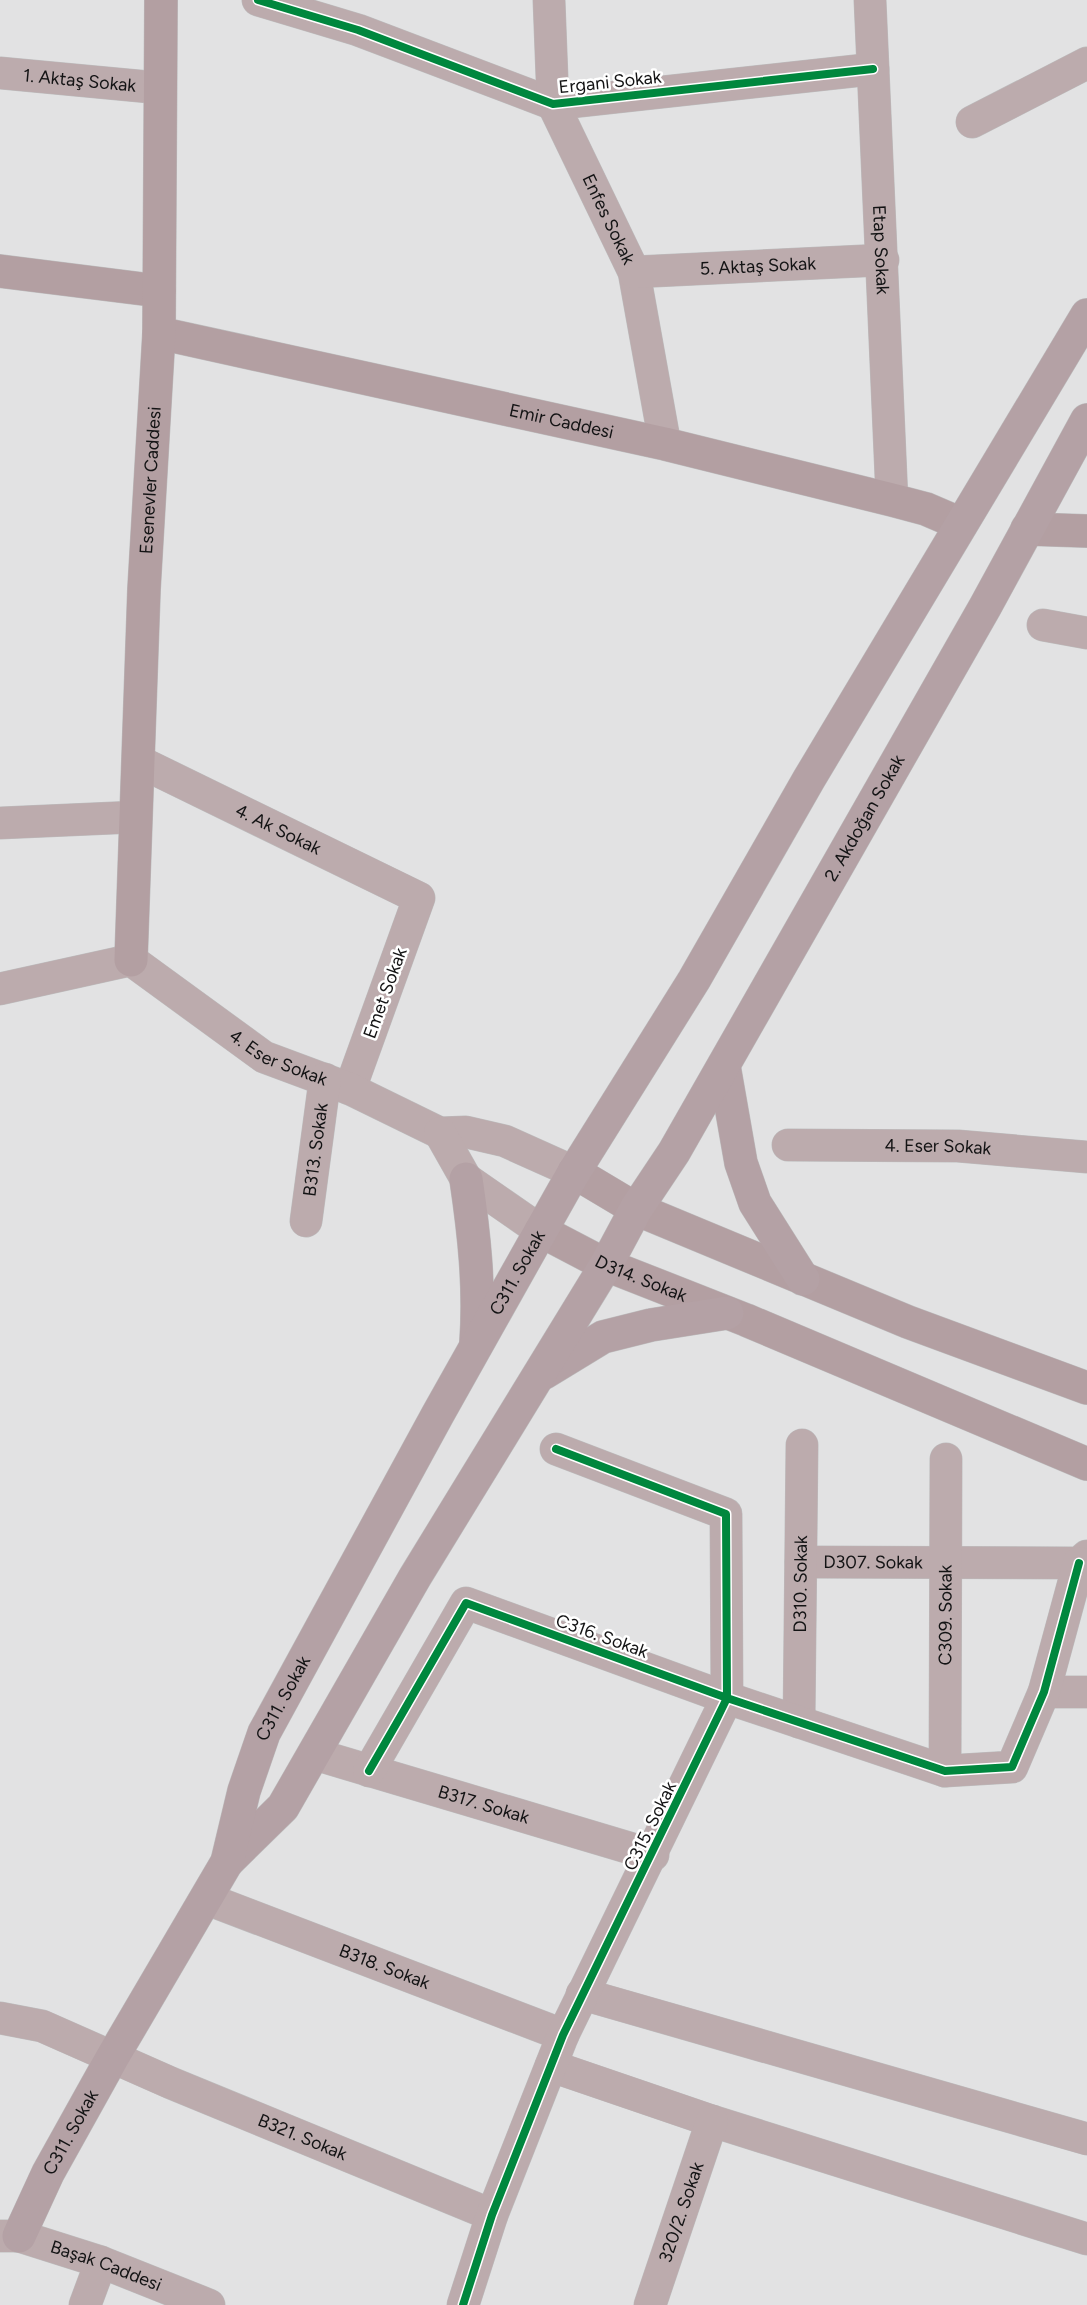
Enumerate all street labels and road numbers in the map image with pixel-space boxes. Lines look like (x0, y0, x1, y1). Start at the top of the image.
street label: 1. Aktaş Sokak (22, 64, 137, 97)
street label: Ergani Sokak (558, 66, 663, 98)
street label: Enfes Sokak (577, 170, 640, 268)
street label: Etap Sokak (868, 204, 894, 295)
street label: 5. Aktaş Sokak (699, 252, 817, 280)
street label: Emir Caddesi (507, 399, 616, 443)
street label: Esenevler Caddesi (135, 406, 166, 555)
street label: 2. Akdoğan Sokak (820, 751, 909, 885)
street label: 4. Ak Sokak (232, 799, 325, 860)
street label: Emet Sokak (358, 944, 412, 1041)
street label: 4. Eser Sokak (225, 1024, 331, 1091)
street label: B313. Sokak (298, 1101, 333, 1198)
street label: 4. Eser Sokak (885, 1135, 992, 1160)
street label: C311. Sokak (485, 1226, 550, 1319)
street label: D314. Sokak (591, 1250, 690, 1307)
street label: D310. Sokak (789, 1535, 812, 1633)
street label: D307. Sokak (823, 1551, 923, 1573)
street label: C309. Sokak (934, 1564, 957, 1665)
street label: C316. Sokak (553, 1609, 651, 1663)
street label: C311. Sokak (251, 1652, 315, 1744)
street label: C315. Sokak (619, 1777, 681, 1874)
street label: B317. Sokak (435, 1781, 532, 1829)
street label: B318. Sokak (336, 1939, 433, 1994)
street label: C311. Sokak (38, 2086, 103, 2179)
street label: B321. Sokak (255, 2109, 351, 2165)
street label: 320/2. Sokak (654, 2159, 709, 2265)
street label: Başak Caddesi (48, 2236, 165, 2296)

